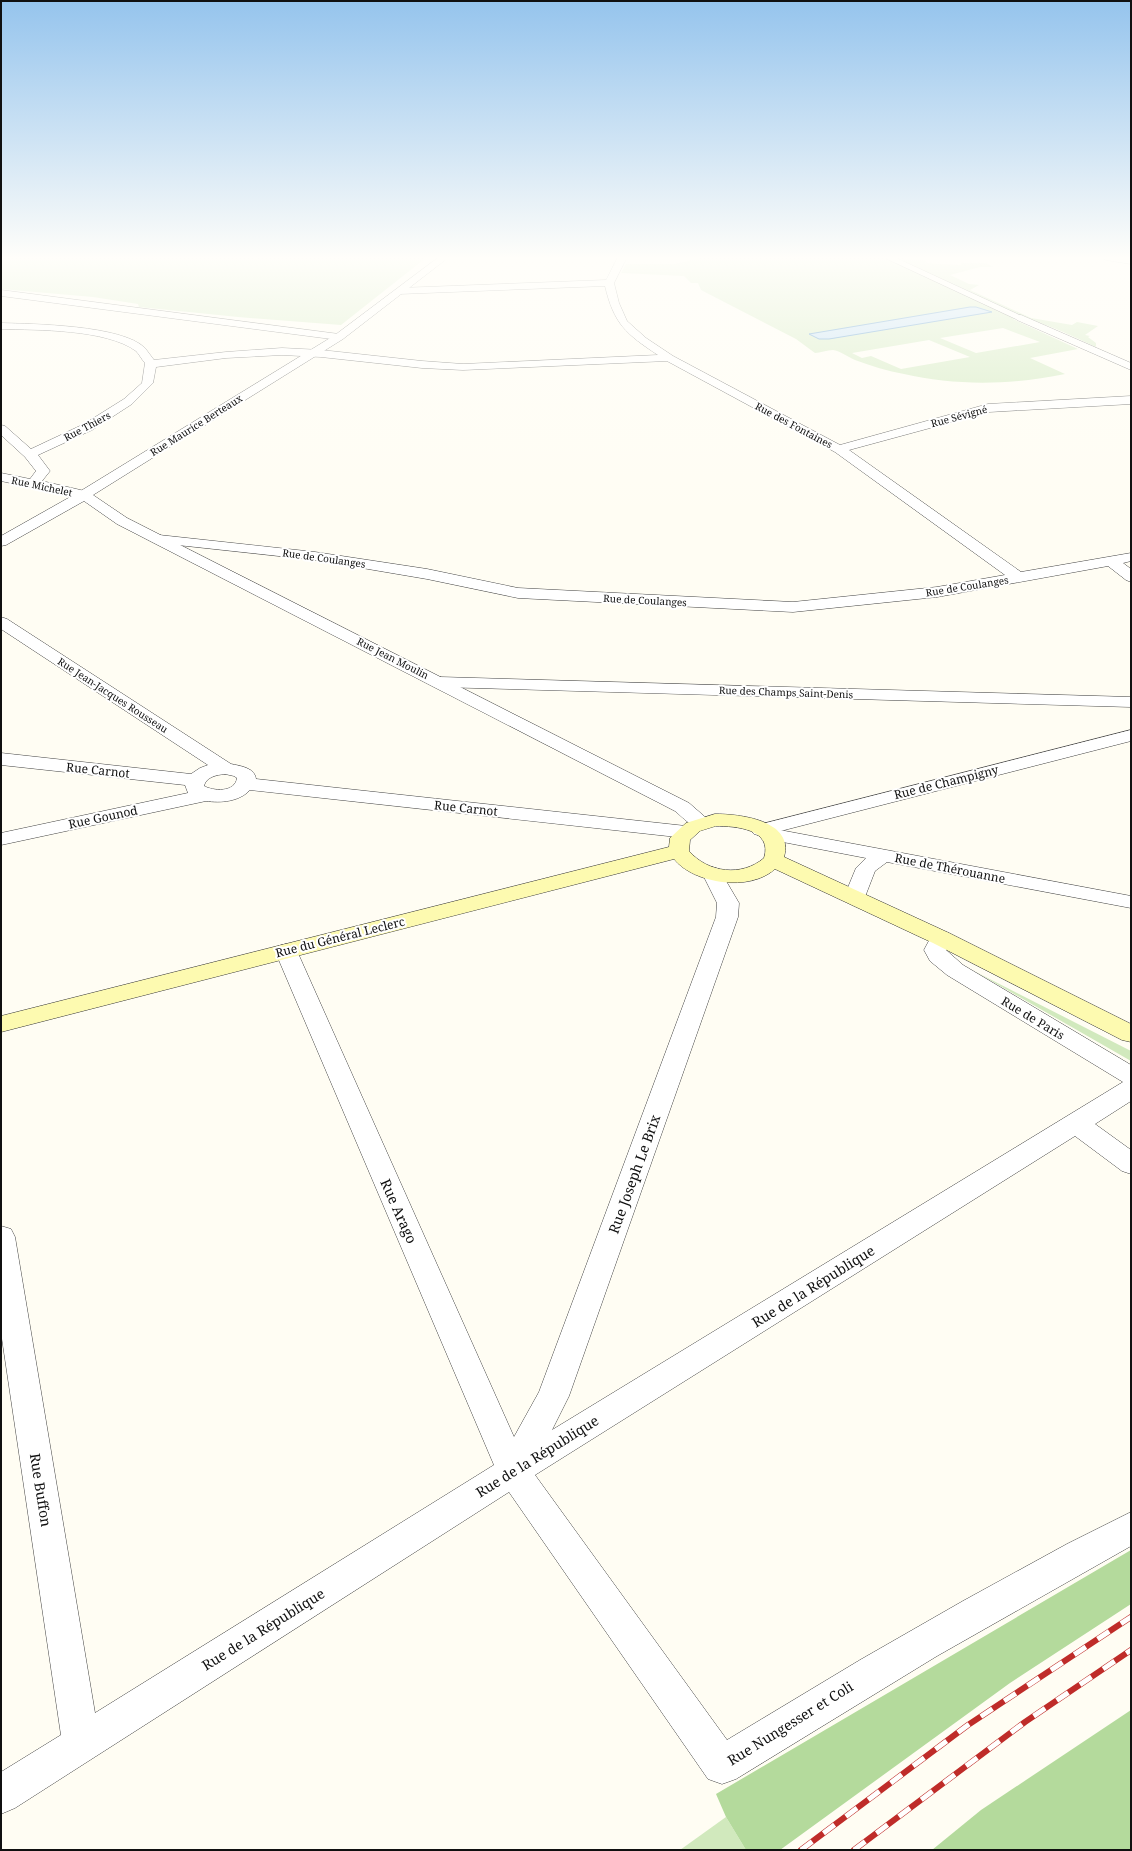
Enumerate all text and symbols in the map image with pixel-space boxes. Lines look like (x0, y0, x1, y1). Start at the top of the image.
street label: Rue Maurice Berteaux (147, 391, 245, 459)
street label: Rue des Fontaines (753, 399, 836, 452)
street label: Rue Sévigné (929, 402, 989, 430)
street label: Rue Thiers (61, 408, 113, 444)
street label: Rue Michelet (10, 473, 74, 499)
street label: Rue de Coulanges (282, 545, 367, 571)
street label: Rue de Coulanges (925, 572, 1010, 599)
street label: Rue de Coulanges (603, 591, 688, 609)
street label: Rue Jean Moulin (355, 634, 432, 682)
street label: Rue Jean-Jacques Rousseau (55, 654, 171, 736)
street label: Rue des Champs Saint-Denis (719, 683, 854, 701)
street label: Rue Carnot (65, 758, 131, 782)
street label: Rue de Champigny (892, 761, 1000, 803)
street label: Rue Carnot (433, 796, 499, 820)
street label: Rue Gounod (67, 801, 140, 833)
street label: Rue de Thérouanne (893, 849, 1007, 887)
street label: Rue du Général Leclerc (274, 913, 407, 961)
street label: Rue de Paris (998, 992, 1068, 1044)
street label: Rue Joseph Le Brix (604, 1111, 665, 1236)
street label: Rue Arago (376, 1176, 422, 1246)
street label: Rue de la République (748, 1240, 878, 1332)
street label: Rue de la République (472, 1410, 602, 1502)
street label: Rue Buffon (26, 1452, 56, 1528)
street label: Rue de la République (198, 1583, 328, 1675)
street label: Rue Nungesser et Coli (724, 1676, 857, 1769)

